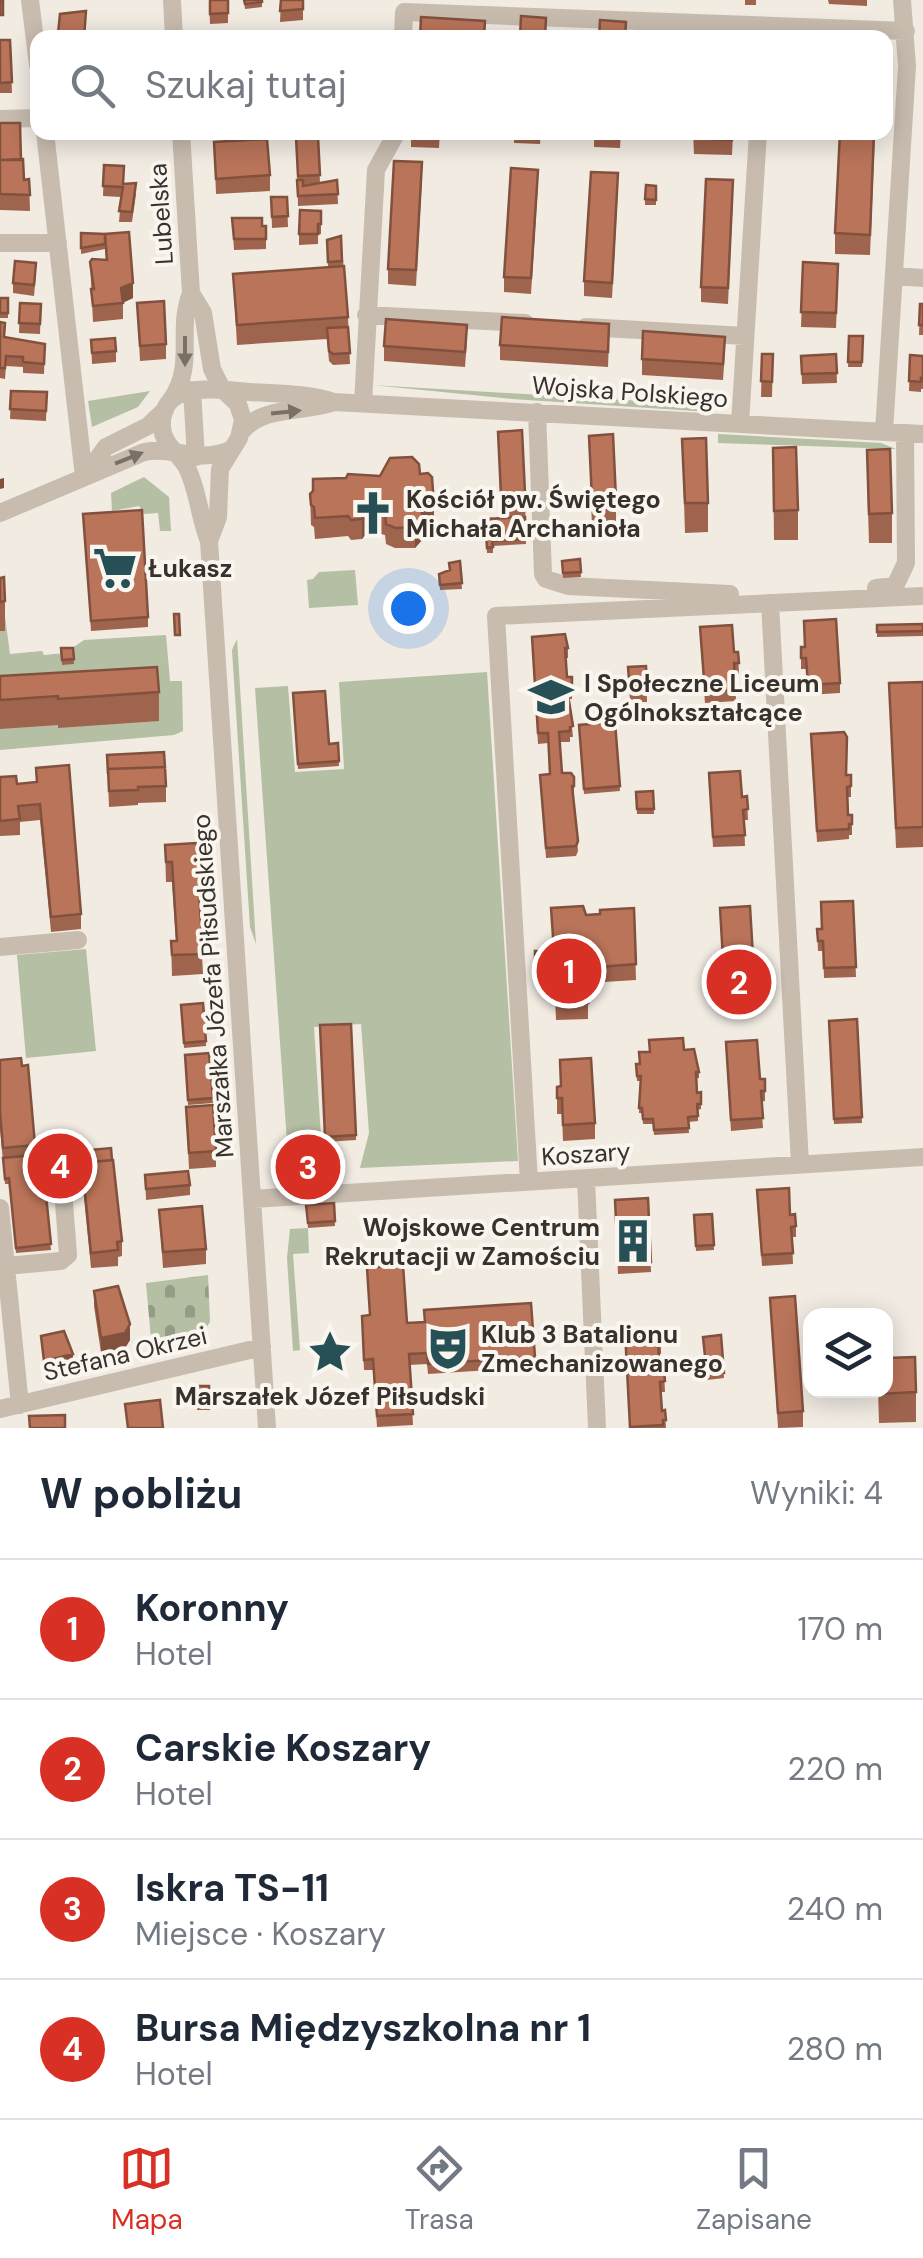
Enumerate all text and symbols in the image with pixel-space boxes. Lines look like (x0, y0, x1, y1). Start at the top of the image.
search box (30, 30, 893, 140)
icon: search (65, 58, 120, 113)
text: Szukaj tutaj (145, 60, 347, 110)
street label: Lubelska (141, 162, 181, 266)
one-way arrow (177, 335, 193, 367)
street label: Wojska Polskiego (531, 369, 729, 415)
one-way arrow (271, 404, 302, 420)
one-way arrow (114, 450, 144, 466)
place label: Kościół pw. Świętego Michała Archanioła (406, 483, 661, 545)
church icon: Kościół pw. Świętego Michała Archanioła (349, 489, 397, 537)
supermarket icon: Łukasz (91, 544, 139, 592)
place label: Łukasz (148, 552, 232, 585)
your location (383, 583, 434, 634)
place label: I Społeczne Liceum Ogólnokształcące (584, 667, 820, 729)
school or university icon: I Społeczne Liceum Ogólnokształcące (527, 673, 575, 721)
street label: Marszałka Józefa Piłsudskiego (185, 813, 241, 1159)
pin: 1 (536, 934, 602, 1008)
pin: 2 (706, 944, 772, 1020)
pin: 4 (28, 1128, 92, 1204)
pin: 3 (276, 1130, 340, 1204)
street label: Koszary (540, 1134, 632, 1174)
place label: Wojskowe Centrum Rekrutacji w Zamościu (325, 1211, 600, 1273)
building icon: Wojskowe Centrum Rekrutacji w Zamościu (609, 1217, 657, 1265)
map controls (803, 1308, 893, 1398)
button: layers (803, 1308, 893, 1398)
place label: Klub 3 Batalionu Zmechanizowanego (481, 1318, 723, 1380)
street label: Stefana Okrzei (40, 1319, 210, 1389)
theatre icon: Klub 3 Batalionu Zmechanizowanego (424, 1324, 472, 1372)
place icon: Marszałek Józef Piłsudski (306, 1328, 354, 1376)
place label: Marszałek Józef Piłsudski (175, 1380, 485, 1413)
text: W pobliżu (40, 1466, 242, 1521)
text: Wyniki: 4 (750, 1472, 883, 1514)
text: Koronny (135, 1583, 289, 1633)
text: 1 (67, 1608, 78, 1650)
text: 170 m (797, 1608, 883, 1650)
text: Hotel (135, 1633, 213, 1675)
text: Carskie Koszary (135, 1723, 431, 1773)
text: 2 (63, 1748, 82, 1790)
text: 220 m (788, 1748, 883, 1790)
text: Hotel (135, 1773, 213, 1815)
text: Iskra TS-11 (135, 1863, 329, 1913)
text: 3 (63, 1888, 82, 1930)
text: 240 m (787, 1888, 883, 1930)
text: Miejsce · Koszary (135, 1913, 386, 1955)
text: Bursa Międzyszkolna nr 1 (135, 2003, 591, 2053)
text: 4 (62, 2028, 83, 2070)
text: 280 m (787, 2028, 883, 2070)
text: Hotel (135, 2053, 213, 2095)
tab: Mapa (111, 2141, 183, 2238)
tab: Trasa (405, 2141, 474, 2238)
tab: Zapisane (696, 2141, 812, 2238)

